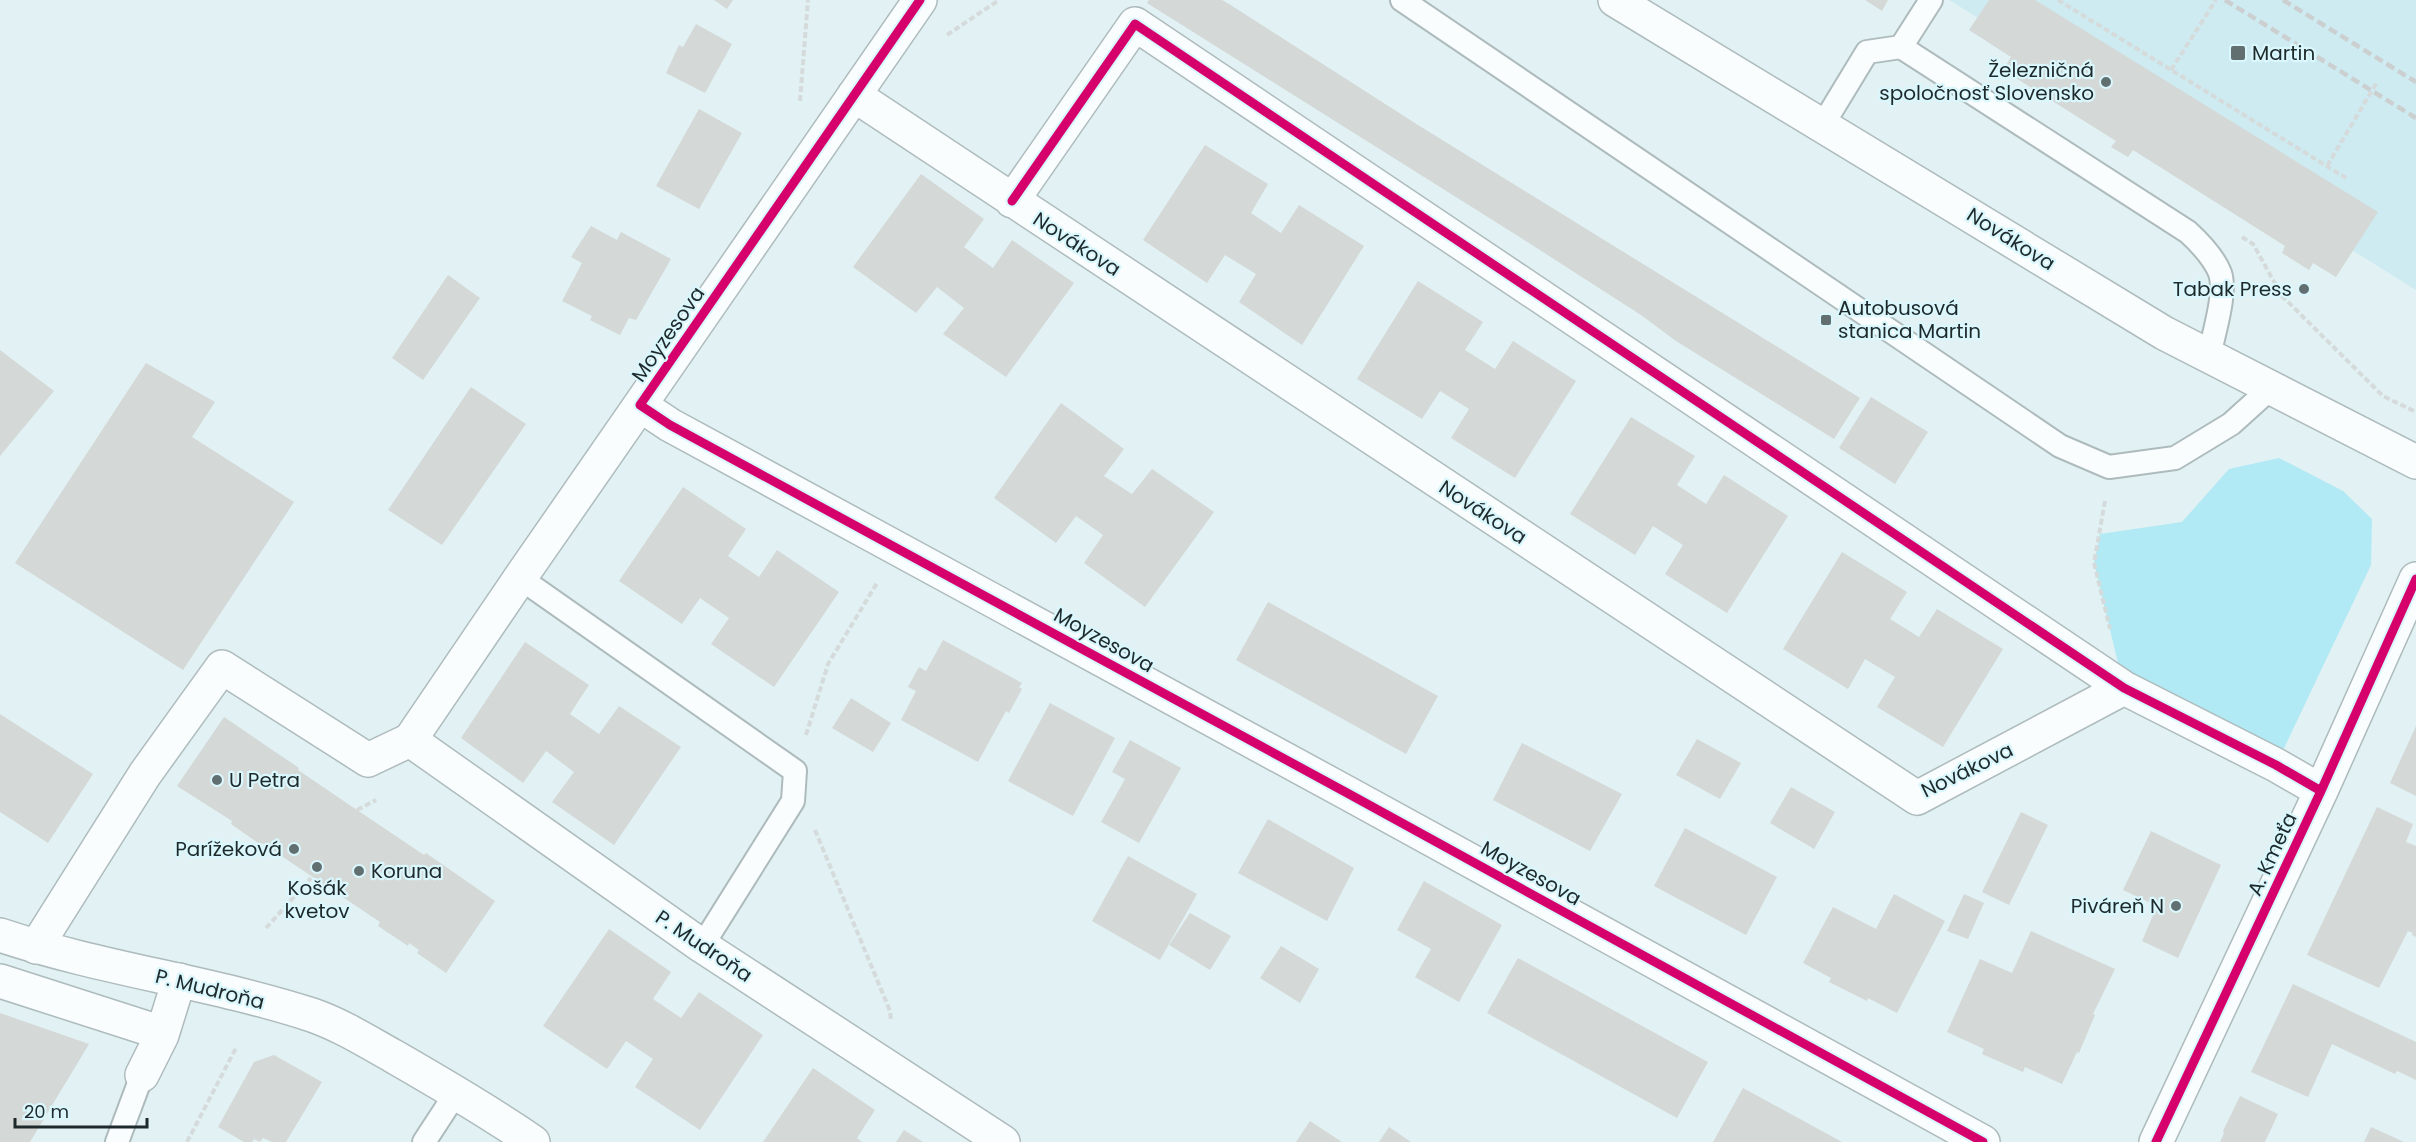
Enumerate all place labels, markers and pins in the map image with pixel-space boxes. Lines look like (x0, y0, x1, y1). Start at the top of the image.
place label: Martin (2252, 39, 2315, 67)
marker: Martin (2229, 44, 2247, 62)
place label: Železničná spoločnosť Slovensko (1879, 56, 2094, 107)
marker: Železničná spoločnosť Slovensko (2099, 75, 2113, 89)
place label: Tabak Press (2173, 275, 2292, 303)
marker: Tabak Press (2297, 282, 2311, 296)
place label: Autobusová stanica Martin (1838, 294, 1981, 345)
marker: Autobusová stanica Martin (1819, 313, 1833, 327)
place label: U Petra (229, 766, 300, 794)
marker: U Petra (210, 773, 224, 787)
place label: Parížeková (175, 835, 282, 863)
marker: Parížeková (287, 842, 301, 856)
place label: Koruna (371, 857, 442, 885)
marker: Košák kvetov (310, 860, 324, 874)
marker: Koruna (352, 864, 366, 878)
place label: Košák kvetov (284, 874, 350, 925)
place label: Piváreň N (2071, 892, 2164, 920)
marker: Piváreň N (2169, 899, 2183, 913)

